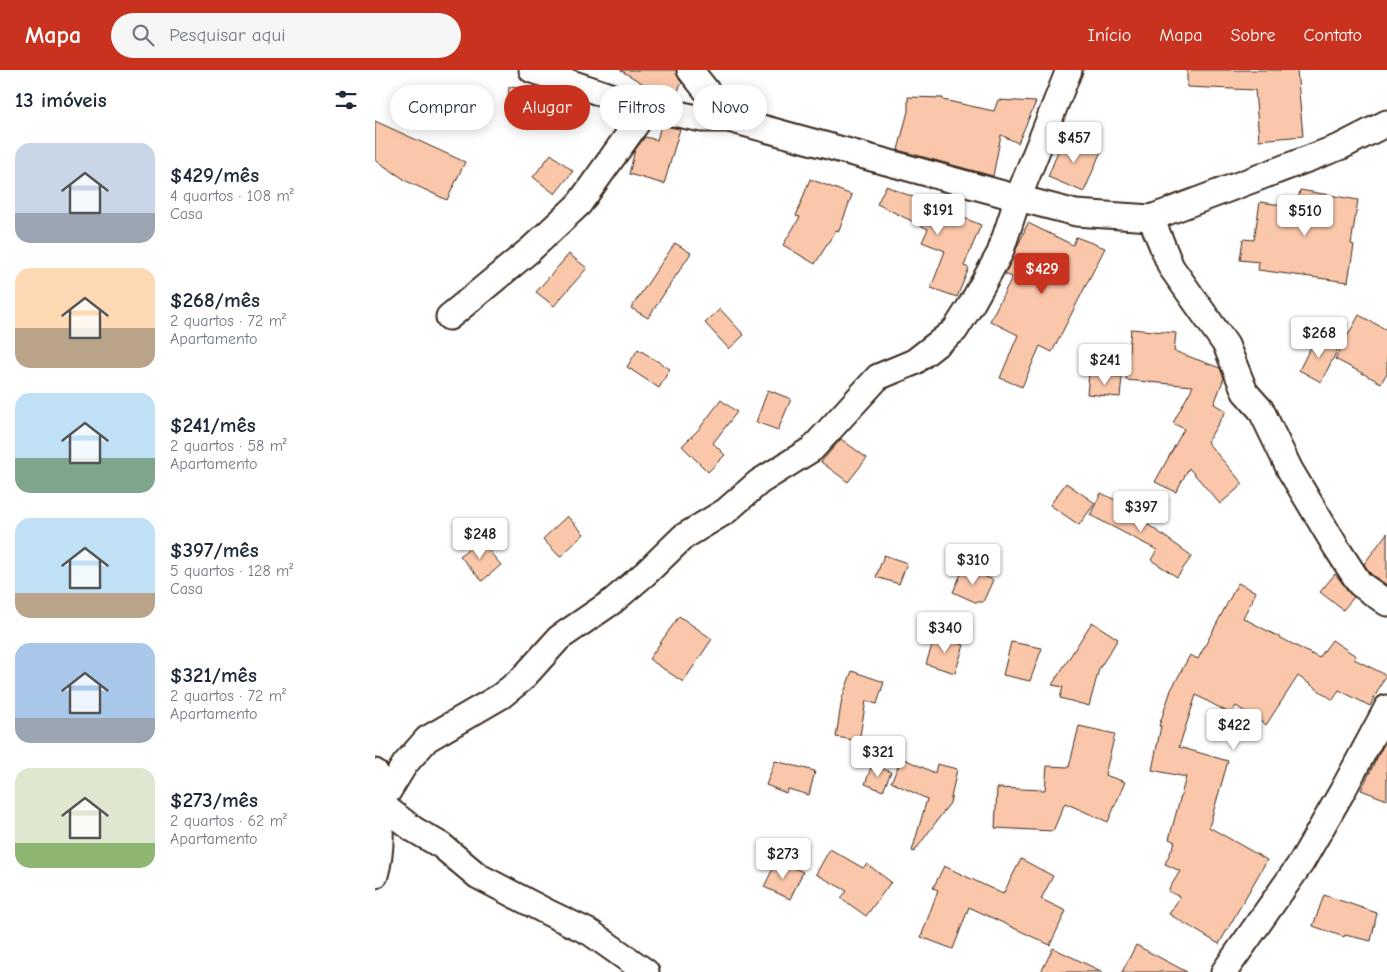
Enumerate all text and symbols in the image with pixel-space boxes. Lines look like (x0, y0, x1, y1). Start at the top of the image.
search box (111, 13, 461, 58)
text: Mapa (25, 21, 81, 49)
icon: search (129, 21, 157, 49)
text: Pesquisar aqui (169, 24, 285, 46)
text: Início (1088, 25, 1131, 46)
text: Mapa (1159, 25, 1202, 46)
text: Sobre (1230, 25, 1275, 46)
text: Contato (1303, 25, 1362, 46)
chip: Comprar (390, 85, 494, 130)
chip: Alugar (504, 85, 590, 130)
chip: Filtros (600, 85, 683, 130)
chip: Novo (693, 85, 767, 130)
icon: filters (332, 86, 360, 114)
text: 13 imóveis (15, 88, 107, 112)
pin: $457 (1044, 122, 1104, 164)
text: $457 (1058, 129, 1090, 147)
icon: home (55, 163, 115, 223)
text: $429/mês (170, 163, 259, 187)
text: 4 quartos · 108 m² (170, 187, 294, 205)
pin: $191 (908, 194, 968, 236)
pin: $510 (1275, 194, 1335, 237)
text: $191 (923, 201, 953, 219)
text: $510 (1288, 202, 1322, 220)
text: Casa (170, 205, 203, 223)
pin: $429 (1012, 252, 1072, 295)
text: $429 (1025, 260, 1059, 278)
icon: home (55, 288, 115, 348)
text: $268/mês (170, 288, 260, 312)
text: 2 quartos · 72 m² (170, 312, 286, 330)
pin: $268 (1289, 316, 1349, 359)
text: $268 (1302, 324, 1336, 342)
text: Apartamento (170, 330, 257, 348)
pin: $241 (1075, 344, 1135, 386)
text: $241 (1090, 351, 1120, 369)
icon: home (55, 413, 115, 473)
text: $241/mês (170, 413, 256, 437)
text: 2 quartos · 58 m² (170, 437, 287, 455)
text: Apartamento (170, 455, 257, 473)
pin: $397 (1111, 490, 1171, 533)
text: $397 (1124, 498, 1158, 516)
pin: $248 (450, 518, 510, 560)
text: $248 (464, 525, 496, 543)
icon: home (55, 538, 115, 598)
text: $397/mês (170, 538, 259, 562)
pin: $310 (943, 544, 1003, 586)
text: $310 (957, 551, 989, 569)
text: 5 quartos · 128 m² (170, 562, 293, 580)
text: Casa (170, 580, 203, 598)
pin: $340 (915, 612, 975, 654)
text: $340 (928, 619, 962, 637)
icon: home (55, 663, 115, 723)
text: $321/mês (170, 663, 257, 687)
text: 2 quartos · 72 m² (170, 687, 286, 705)
text: Apartamento (170, 705, 257, 723)
pin: $422 (1204, 708, 1264, 751)
text: $422 (1217, 716, 1251, 734)
pin: $321 (848, 736, 908, 778)
text: $321 (862, 743, 894, 761)
icon: home (55, 788, 115, 848)
text: $273/mês (170, 788, 258, 812)
text: 2 quartos · 62 m² (170, 812, 287, 830)
text: Apartamento (170, 830, 257, 848)
pin: $273 (753, 838, 813, 880)
text: $273 (767, 845, 799, 863)

